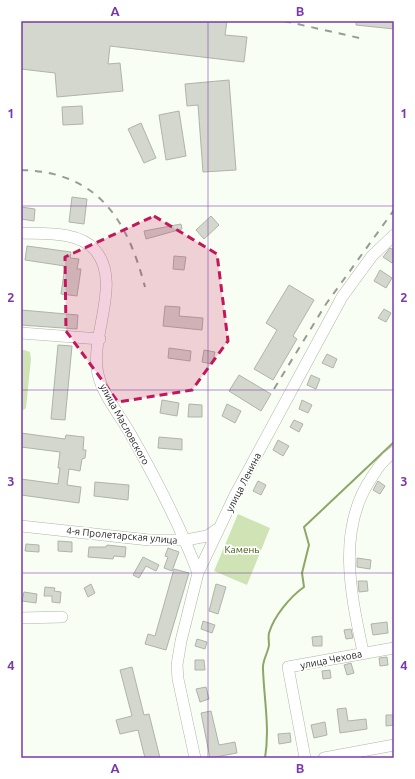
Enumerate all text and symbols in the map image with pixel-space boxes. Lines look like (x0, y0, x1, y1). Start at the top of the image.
text: A (110, 4, 120, 18)
text: B (296, 4, 305, 18)
text: 1 (7, 106, 15, 120)
text: 1 (400, 106, 408, 120)
text: 2 (7, 290, 15, 304)
text: 2 (400, 290, 408, 304)
street label: улица Масловского (98, 382, 151, 467)
street label: улица Ленина (224, 451, 263, 514)
text: 3 (7, 474, 15, 488)
text: 3 (400, 474, 408, 488)
street label: 4-я Пролетарская улица (66, 525, 178, 546)
park label: Камень (224, 544, 260, 555)
street label: улица Чехова (299, 648, 363, 671)
text: 4 (7, 658, 15, 672)
text: 4 (400, 658, 408, 672)
text: A (110, 761, 120, 775)
text: B (296, 761, 305, 775)

